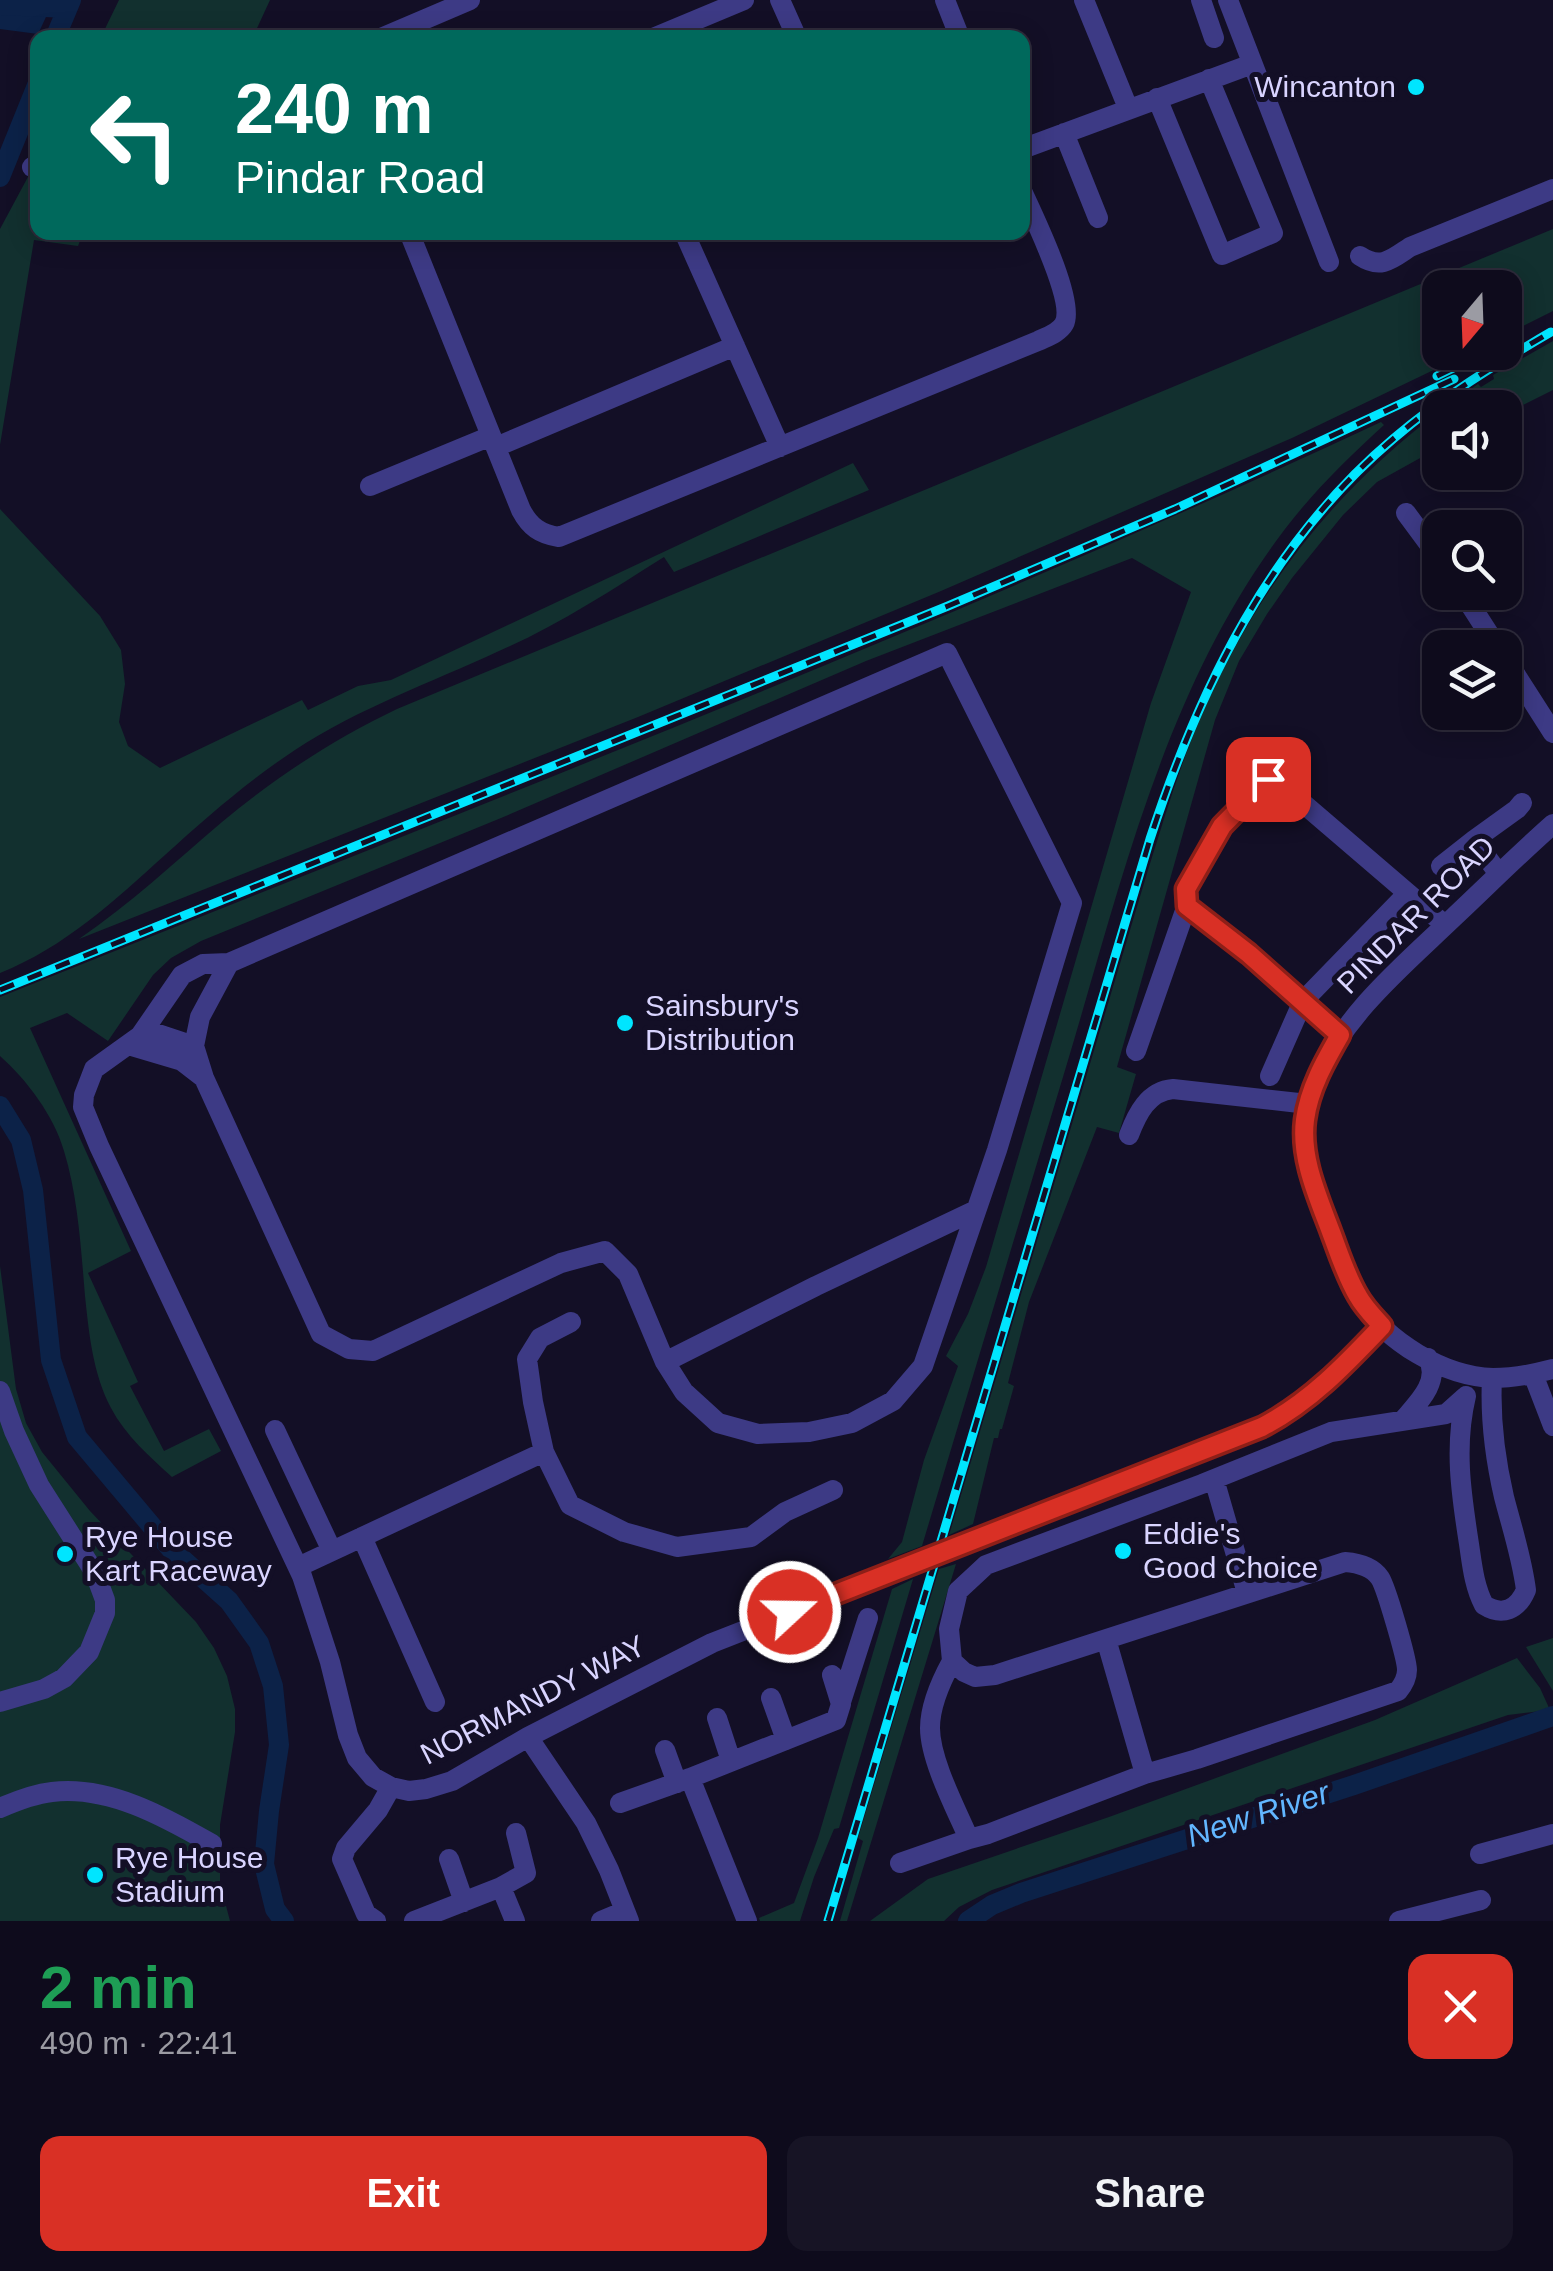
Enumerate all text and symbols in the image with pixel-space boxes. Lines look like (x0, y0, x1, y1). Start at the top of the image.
icon: left (70, 70, 200, 200)
text: 240 m (235, 70, 433, 148)
place label: Wincanton (1254, 70, 1396, 103)
marker: Wincanton (1405, 76, 1427, 98)
text: Pindar Road (235, 152, 485, 203)
north arrow (1422, 270, 1522, 370)
map controls (1422, 270, 1522, 730)
button: sound (1422, 390, 1522, 490)
button: search (1422, 510, 1522, 610)
button: layers (1422, 630, 1522, 730)
pin (1226, 737, 1311, 822)
icon: arrive (1241, 752, 1296, 807)
street label: PINDAR ROAD (1330, 829, 1501, 1000)
place label: Sainsbury's Distribution (645, 989, 799, 1056)
marker: Sainsbury's Distribution (614, 1012, 636, 1034)
place label: Eddie's Good Choice (1143, 1517, 1318, 1584)
place label: Rye House Kart Raceway (85, 1520, 272, 1587)
marker: Eddie's Good Choice (1112, 1540, 1134, 1562)
marker: Rye House Kart Raceway (54, 1543, 76, 1565)
position arrow (738, 1560, 842, 1664)
street label: NORMANDY WAY (415, 1629, 651, 1771)
water label: New River (1182, 1774, 1335, 1854)
place label: Rye House Stadium (115, 1841, 263, 1908)
marker: Rye House Stadium (84, 1864, 106, 1886)
text: 2 min (40, 1954, 197, 2021)
button: close (1408, 1954, 1513, 2059)
text: 490 m · 22:41 (40, 2025, 237, 2061)
button: Exit (40, 2136, 767, 2251)
button: Share (787, 2136, 1513, 2251)

